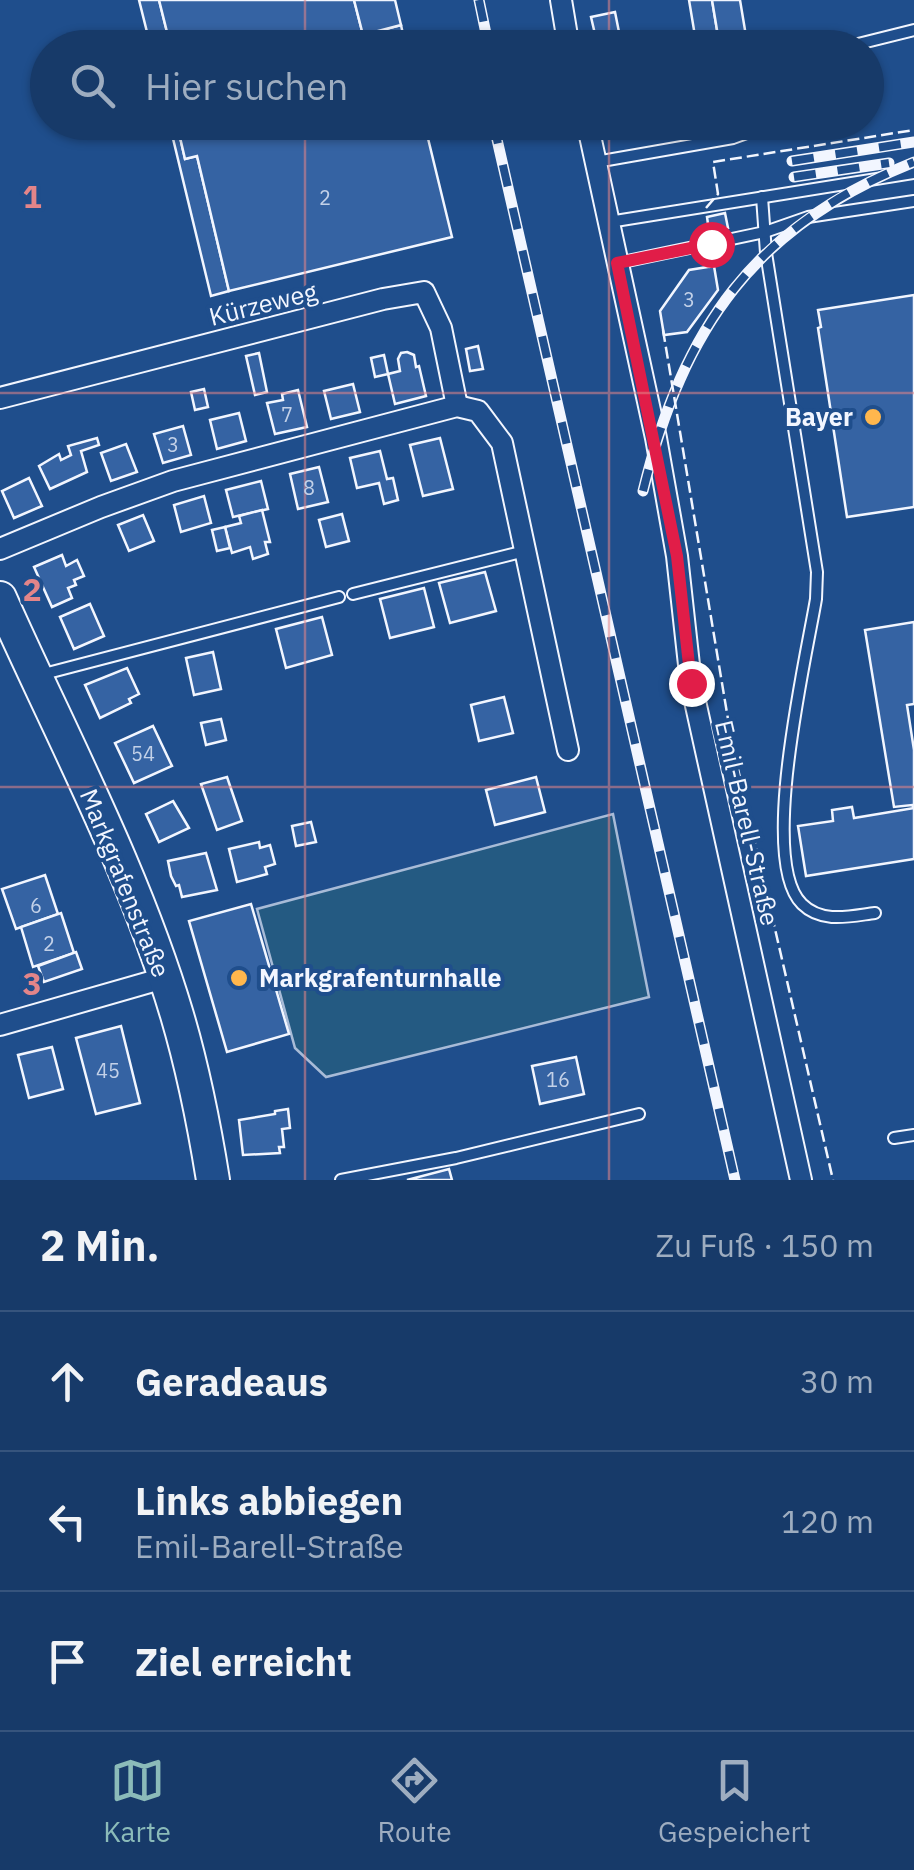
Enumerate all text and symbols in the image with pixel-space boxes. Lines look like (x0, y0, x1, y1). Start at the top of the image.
search box (30, 30, 884, 140)
icon: search (65, 58, 120, 113)
text: Hier suchen (145, 61, 348, 110)
text: 1 (22, 175, 42, 217)
house number: 2 (319, 184, 331, 211)
route start (689, 222, 735, 268)
street label: Kürzeweg (206, 274, 320, 333)
house number: 3 (683, 286, 695, 313)
place label: Bayer (785, 400, 853, 433)
house number: 7 (281, 401, 293, 428)
marker: Bayer (862, 406, 884, 428)
house number: 3 (167, 431, 179, 458)
house number: 8 (303, 474, 315, 501)
text: 2 (22, 568, 42, 610)
route end (669, 661, 715, 707)
street label: Emil-Barell-Straße (708, 717, 787, 929)
house number: 54 (131, 740, 155, 767)
street label: Markgrafenstraße (73, 784, 178, 982)
house number: 6 (30, 892, 42, 919)
house number: 2 (43, 930, 55, 957)
place label: Markgrafenturnhalle (259, 961, 501, 994)
text: 3 (22, 962, 42, 1004)
marker: Markgrafenturnhalle (228, 967, 250, 989)
house number: 45 (96, 1057, 120, 1084)
house number: 16 (546, 1066, 570, 1093)
text: 2 Min. (40, 1218, 160, 1273)
text: Zu Fuß · 150 m (656, 1224, 874, 1266)
icon: ahead (40, 1354, 95, 1409)
text: Geradeaus (135, 1357, 328, 1406)
text: 30 m (800, 1360, 874, 1402)
text: Links abbiegen (135, 1476, 403, 1525)
icon: left (40, 1494, 95, 1549)
text: 120 m (781, 1500, 874, 1542)
text: Emil-Barell-Straße (135, 1525, 404, 1567)
icon: arrive (40, 1634, 95, 1689)
text: Ziel erreicht (135, 1637, 352, 1686)
tab: Karte (103, 1753, 171, 1850)
tab: Route (377, 1753, 452, 1850)
tab: Gespeichert (658, 1753, 811, 1850)

